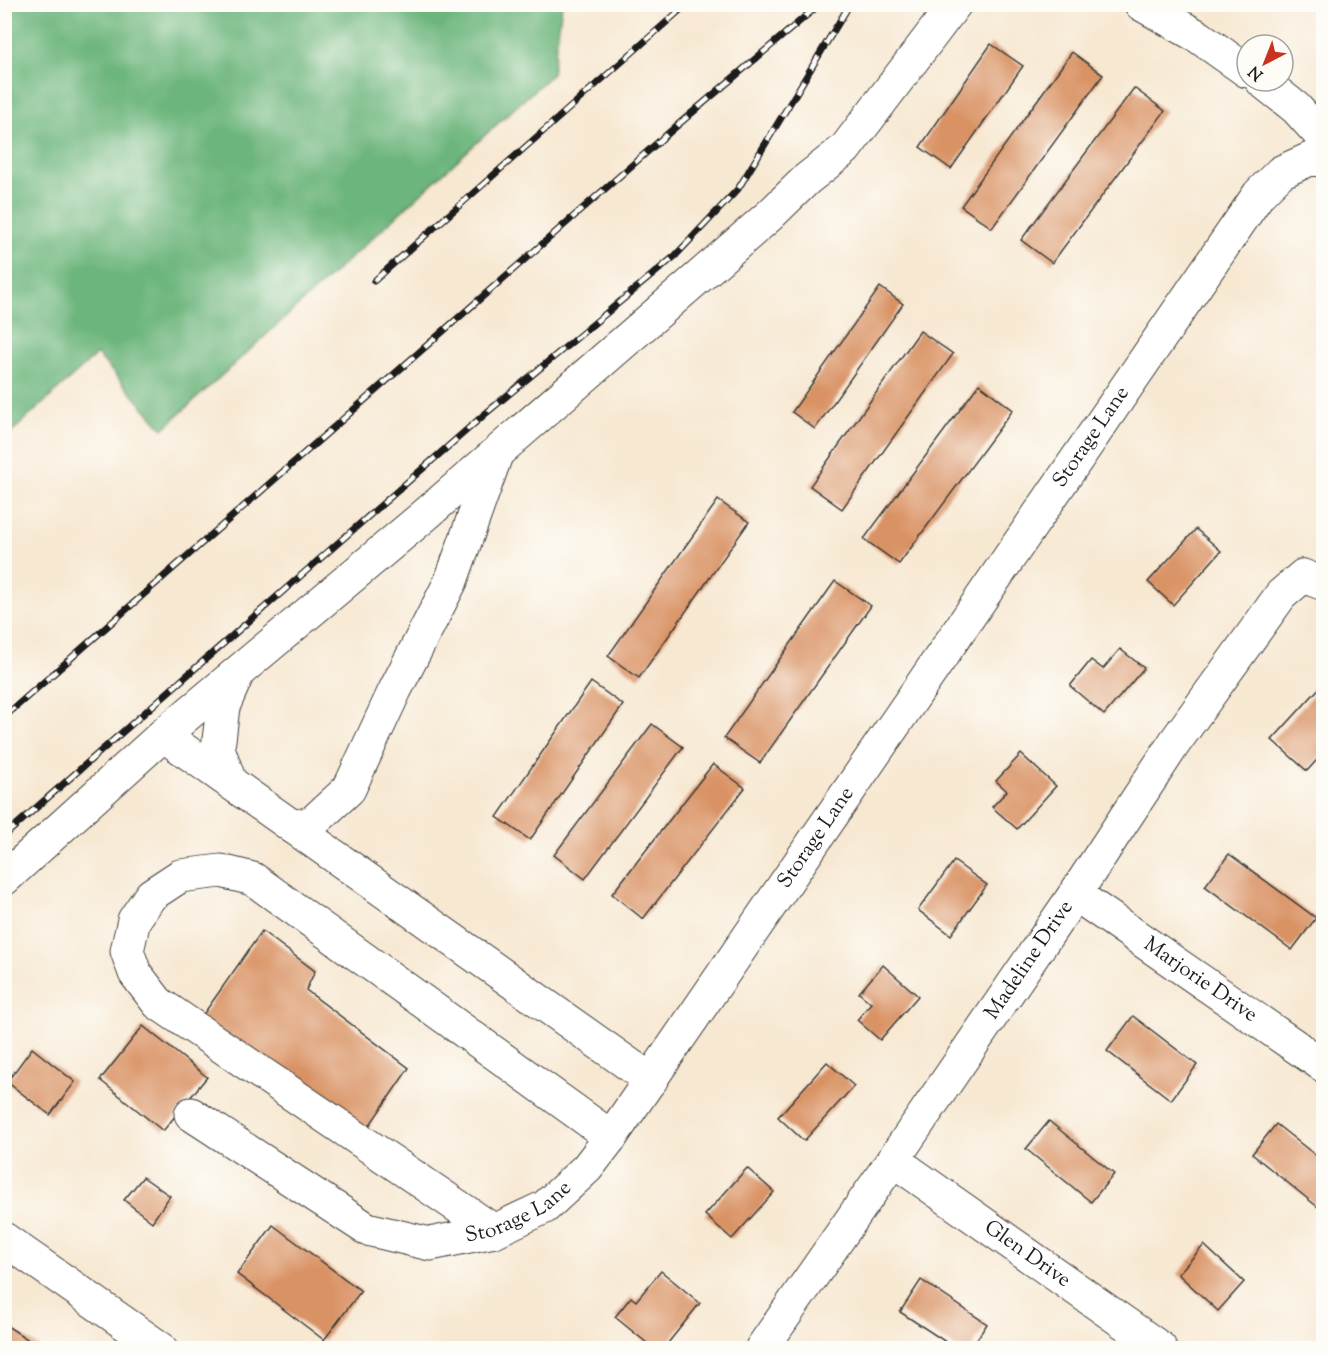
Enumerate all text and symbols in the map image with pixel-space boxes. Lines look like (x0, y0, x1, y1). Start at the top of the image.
north arrow (1235, 33, 1295, 93)
text: N (1244, 59, 1269, 85)
street label: Storage Lane (1046, 381, 1137, 494)
street label: Storage Lane (771, 781, 862, 895)
street label: Madeline Drive (978, 895, 1081, 1026)
street label: Marjorie Drive (1137, 930, 1263, 1030)
street label: Storage Lane (463, 1174, 579, 1251)
street label: Glen Drive (978, 1213, 1077, 1295)

